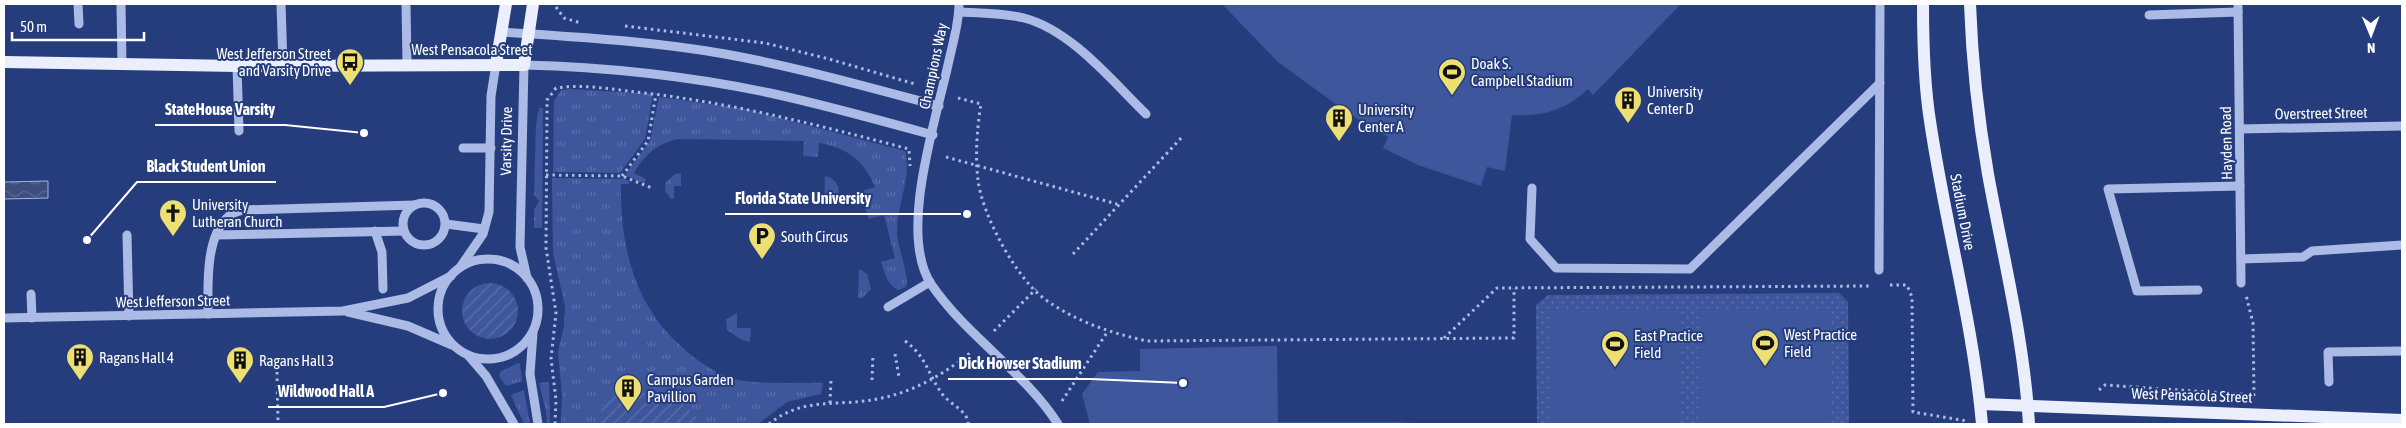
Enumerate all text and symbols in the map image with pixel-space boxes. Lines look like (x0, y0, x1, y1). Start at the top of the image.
scale bar (12, 10, 145, 42)
north arrow (2346, 10, 2396, 60)
text: 50 m (20, 18, 47, 35)
street label: Champions Way (916, 21, 950, 111)
text: N (2367, 40, 2375, 56)
street label: West Pensacola Street (412, 41, 532, 58)
place label: West Jefferson Street and Varsity Drive (217, 45, 331, 79)
bus stop icon: West Jefferson Street and Varsity Drive (335, 47, 365, 86)
place label: Doak S. Campbell Stadium (1471, 55, 1573, 89)
sports icon: Doak S. Campbell Stadium (1437, 57, 1467, 96)
place label: University Center D (1647, 83, 1703, 117)
building icon: University Center D (1613, 85, 1643, 124)
callout: StateHouse Varsity (155, 94, 285, 125)
text: StateHouse Varsity (165, 100, 275, 118)
place label: University Center A (1358, 101, 1414, 135)
building icon: University Center A (1324, 103, 1354, 142)
street label: Overstreet Street (2274, 104, 2368, 122)
street label: Varsity Drive (497, 106, 515, 176)
street label: Hayden Road (2217, 106, 2235, 180)
callout: Black Student Union (137, 151, 276, 182)
text: Black Student Union (146, 157, 266, 175)
street label: Stadium Drive (1947, 172, 1979, 252)
callout: Florida State University (725, 183, 881, 214)
text: Florida State University (735, 189, 871, 207)
place label: University Lutheran Church (192, 196, 282, 230)
church icon: University Lutheran Church (158, 198, 188, 237)
parking icon: South Circus (747, 221, 777, 260)
place label: South Circus (781, 228, 848, 245)
street label: West Jefferson Street (116, 292, 230, 310)
place label: West Practice Field (1784, 326, 1857, 360)
place label: East Practice Field (1634, 327, 1703, 361)
sports icon: West Practice Field (1750, 328, 1780, 367)
sports icon: East Practice Field (1600, 329, 1630, 368)
building icon: Ragans Hall 4 (65, 342, 95, 381)
building icon: Ragans Hall 3 (225, 345, 255, 384)
callout: Dick Howser Stadium (948, 348, 1091, 379)
place label: Ragans Hall 4 (99, 349, 174, 366)
place label: Ragans Hall 3 (259, 352, 334, 369)
text: Dick Howser Stadium (958, 354, 1082, 372)
place label: Campus Garden Pavillion (647, 371, 734, 405)
building icon: Campus Garden Pavillion (613, 373, 643, 412)
callout: Wildwood Hall A (268, 376, 384, 407)
text: Wildwood Hall A (277, 382, 374, 400)
street label: West Pensacola Street (2131, 384, 2253, 406)

